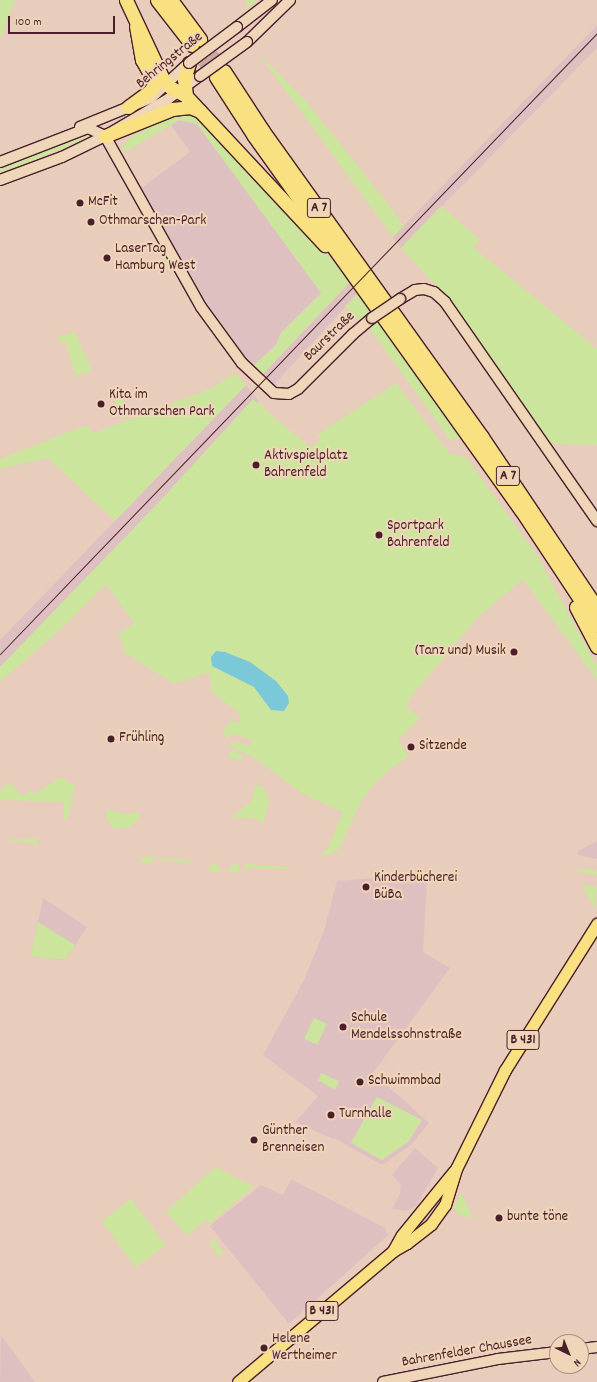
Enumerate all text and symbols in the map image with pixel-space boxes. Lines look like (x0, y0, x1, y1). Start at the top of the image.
scale bar (10, 8, 117, 34)
text: 100 m (15, 14, 42, 31)
street label: Behringstraße (133, 29, 207, 93)
place label: McFit (88, 194, 118, 212)
road number: A 7 (306, 196, 332, 220)
marker: McFit (75, 198, 85, 208)
place label: Othmarschen-Park (99, 213, 206, 231)
marker: Othmarschen-Park (86, 217, 96, 227)
place label: LaserTag Hamburg West (115, 240, 196, 275)
marker: LaserTag Hamburg West (102, 253, 112, 263)
street label: Baurstraße (301, 308, 359, 366)
place label: Kita im Othmarschen Park (109, 386, 215, 421)
marker: Kita im Othmarschen Park (96, 399, 106, 409)
place label: Aktivspielplatz Bahrenfeld (264, 447, 348, 482)
marker: Aktivspielplatz Bahrenfeld (251, 460, 261, 470)
road number: A 7 (495, 464, 521, 488)
place label: Sportpark Bahrenfeld (387, 517, 450, 552)
marker: Sportpark Bahrenfeld (374, 530, 384, 540)
place label: (Tanz und) Musik (415, 643, 506, 661)
marker: (Tanz und) Musik (509, 647, 519, 657)
place label: Frühling (119, 730, 164, 748)
marker: Frühling (106, 734, 116, 744)
place label: Sitzende (419, 738, 467, 756)
marker: Sitzende (406, 742, 416, 752)
place label: Kinderbücherei BüBa (374, 869, 457, 904)
marker: Kinderbücherei BüBa (361, 882, 371, 892)
place label: Schule Mendelssohnstraße (351, 1009, 462, 1044)
marker: Schule Mendelssohnstraße (338, 1022, 348, 1032)
road number: B 431 (506, 1028, 540, 1052)
place label: Schwimmbad (368, 1073, 441, 1091)
marker: Schwimmbad (355, 1077, 365, 1087)
place label: Turnhalle (339, 1106, 392, 1124)
marker: Turnhalle (326, 1110, 336, 1120)
place label: Günther Brenneisen (262, 1122, 324, 1157)
marker: Günther Brenneisen (249, 1135, 259, 1145)
place label: bunte töne (507, 1209, 568, 1227)
marker: bunte töne (494, 1213, 504, 1223)
road number: B 431 (305, 1299, 339, 1323)
place label: Helene Wertheimer (272, 1330, 337, 1365)
street label: Bahrenfelder Chaussee (401, 1332, 533, 1372)
north arrow (549, 1334, 589, 1374)
marker: Helene Wertheimer (259, 1343, 269, 1353)
text: N (569, 1354, 584, 1370)

